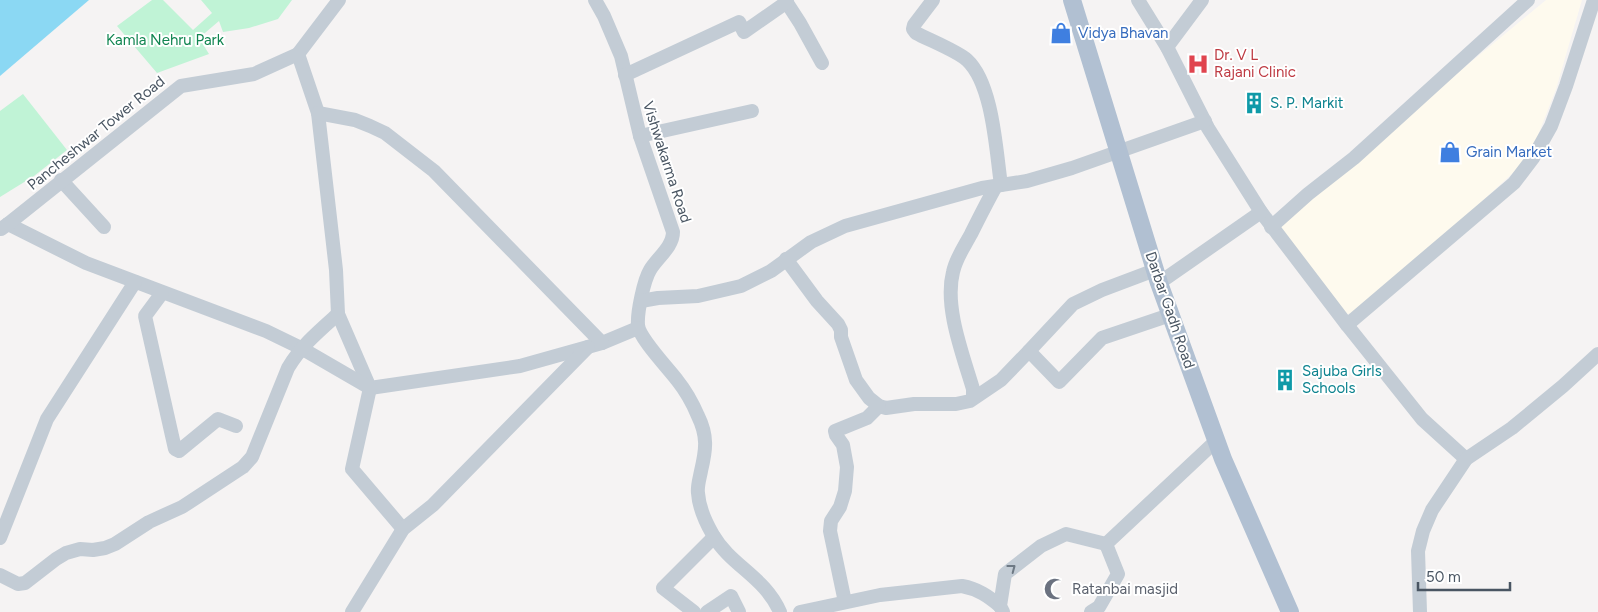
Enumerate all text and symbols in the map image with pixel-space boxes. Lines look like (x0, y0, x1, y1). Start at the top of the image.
shop icon: Vidya Bhavan (1048, 20, 1074, 46)
place label: Vidya Bhavan (1078, 24, 1168, 42)
park label: Kamla Nehru Park (106, 31, 225, 49)
place label: Dr. V L Rajani Clinic (1214, 46, 1296, 81)
hospital icon: Dr. V L Rajani Clinic (1185, 51, 1211, 77)
street label: Pancheshwar Tower Road (24, 72, 168, 194)
building icon: S. P. Markit (1241, 90, 1267, 116)
place label: S. P. Markit (1270, 94, 1344, 112)
street label: Vishwakarma Road (639, 99, 695, 225)
shop icon: Grain Market (1437, 139, 1463, 165)
place label: Grain Market (1466, 143, 1552, 161)
street label: Darbar Gadh Road (1142, 249, 1198, 371)
place label: Sajuba Girls Schools (1302, 362, 1382, 397)
building icon: Sajuba Girls Schools (1272, 367, 1298, 393)
scale bar (1418, 560, 1510, 592)
one-way arrow (1006, 565, 1016, 574)
text: 50 m (1426, 568, 1461, 586)
mosque icon: Ratanbai masjid (1042, 576, 1068, 602)
place label: Ratanbai masjid (1072, 580, 1178, 598)

